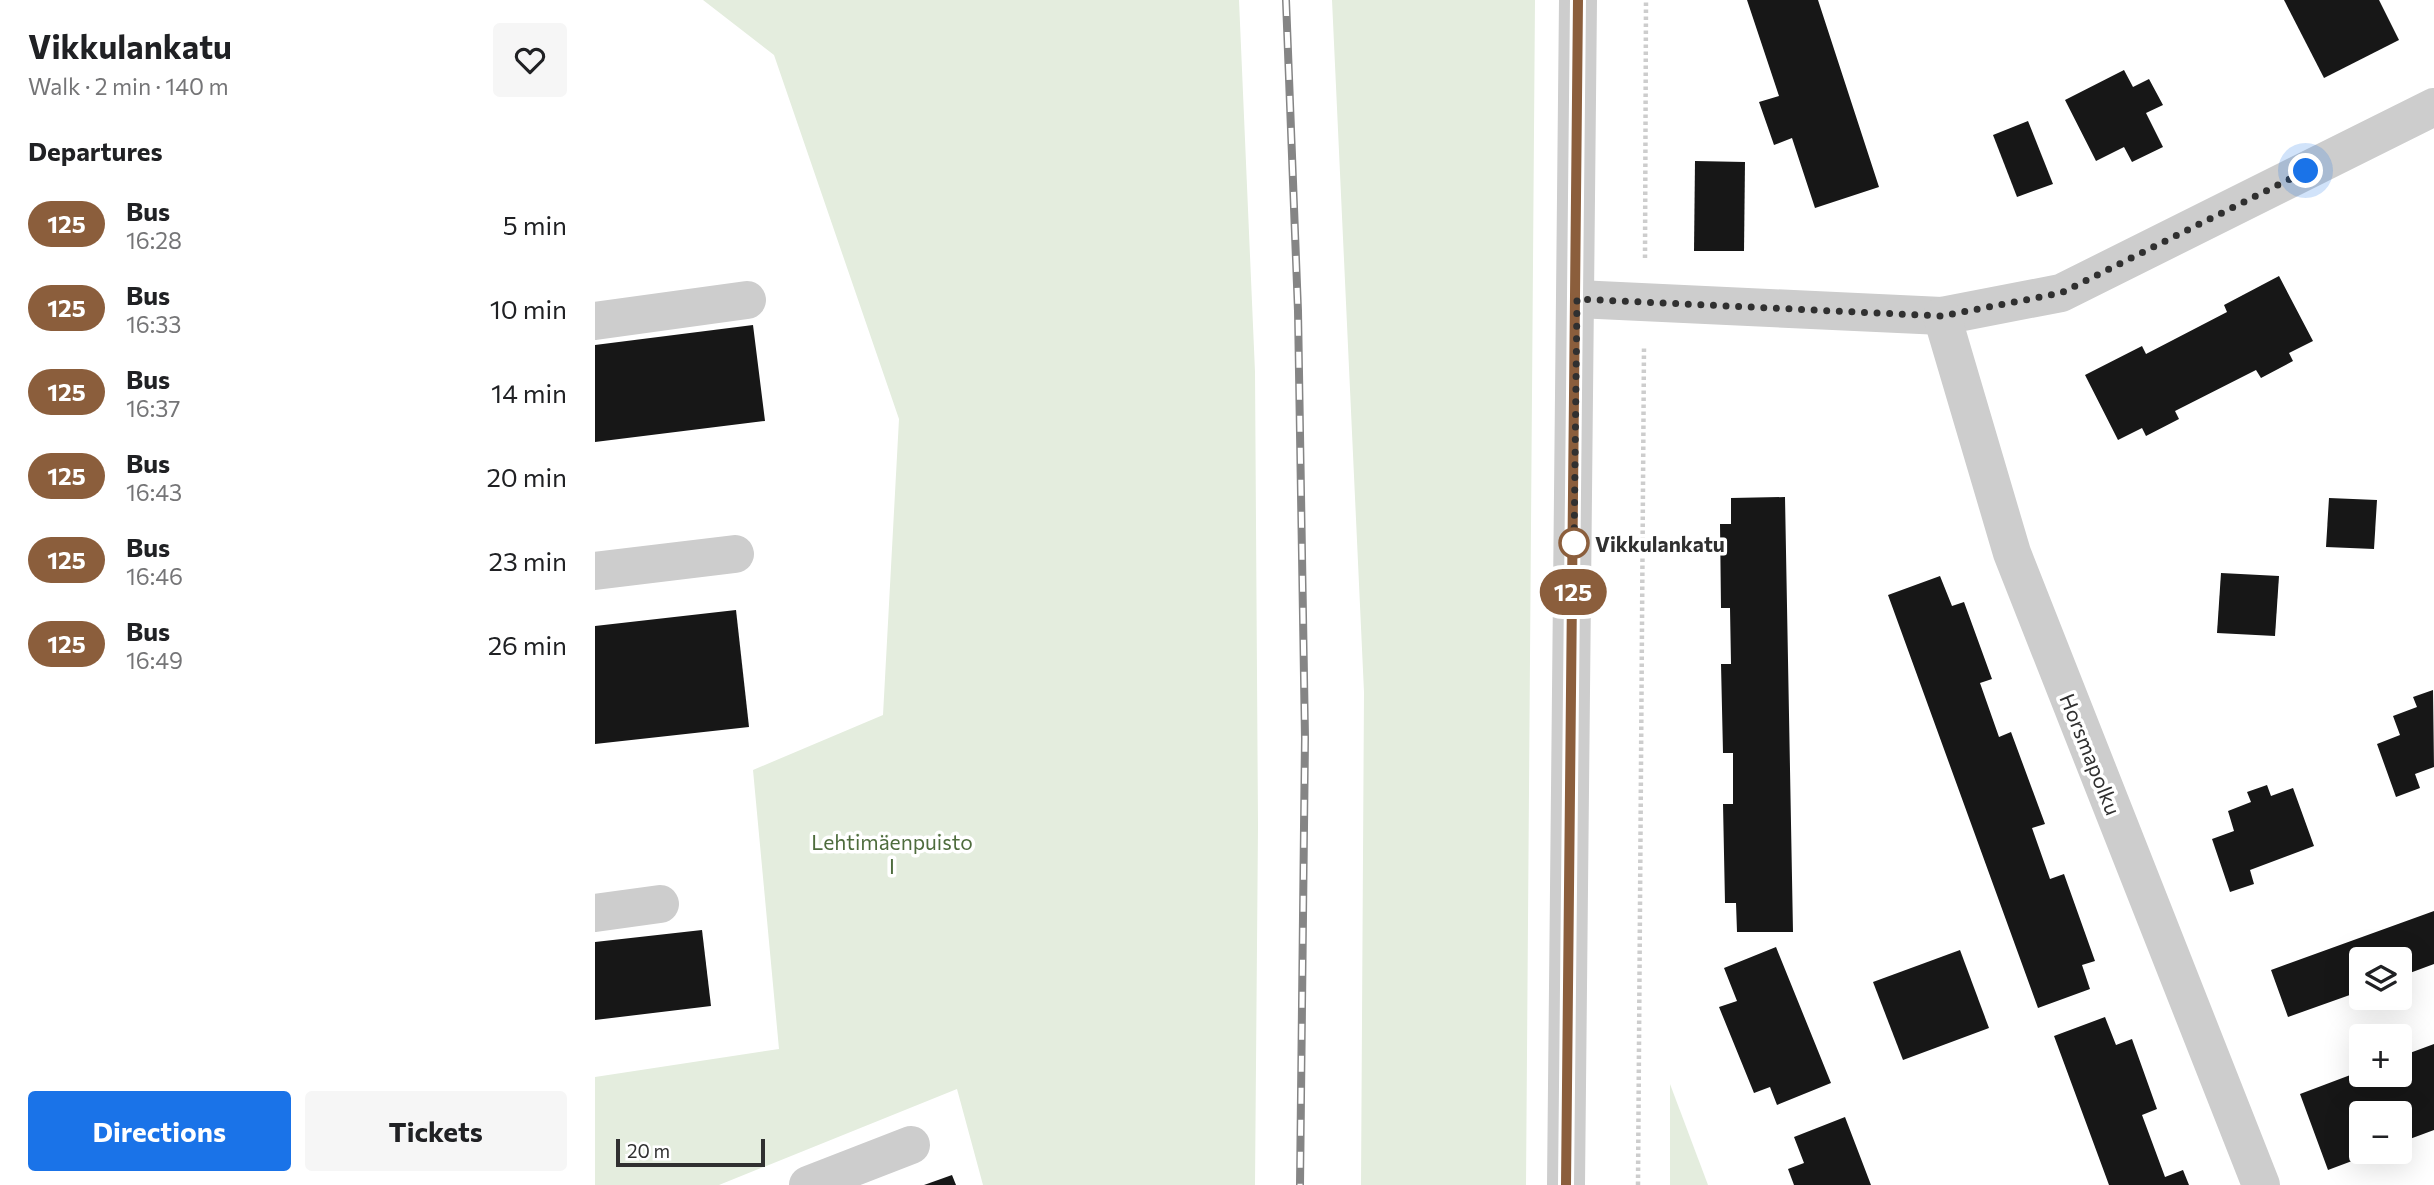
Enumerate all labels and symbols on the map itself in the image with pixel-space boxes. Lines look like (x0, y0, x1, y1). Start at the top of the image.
your location (2288, 153, 2323, 188)
marker: Vikkulankatu (1559, 528, 1589, 558)
place label: Vikkulankatu (1595, 531, 1725, 556)
line badge: 125 (1533, 569, 1613, 615)
street label: Horsmapolku (2055, 690, 2127, 818)
park label: Lehtimäenpuisto I (811, 829, 973, 878)
scale bar (616, 1136, 765, 1168)

